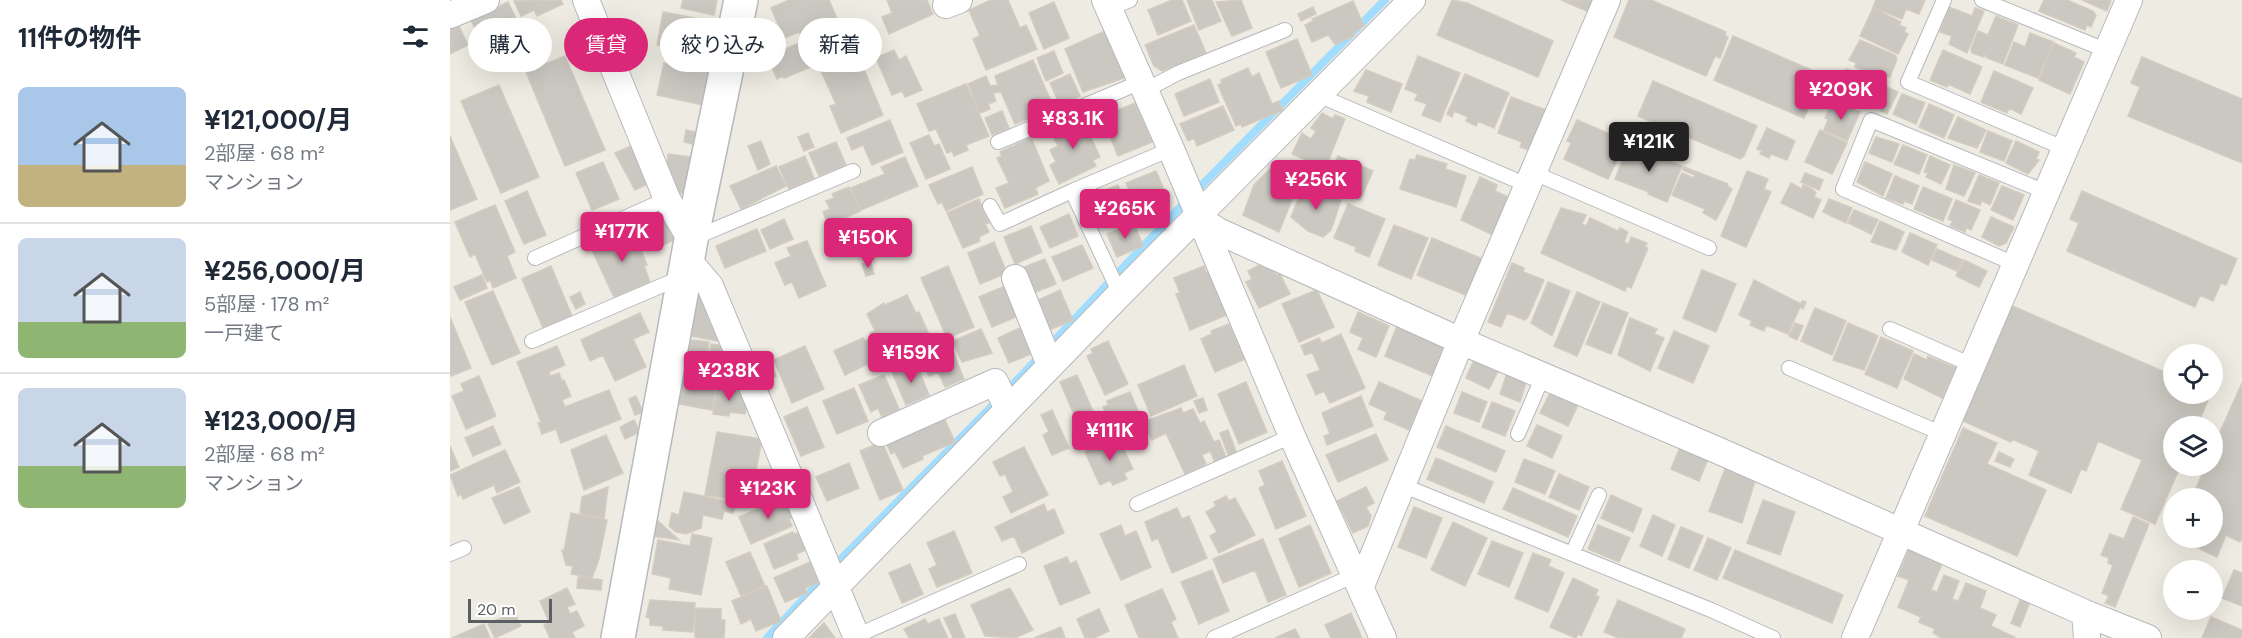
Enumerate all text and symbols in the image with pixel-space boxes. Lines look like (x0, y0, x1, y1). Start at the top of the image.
chip: 購入 (468, 18, 552, 72)
chip: 賃貸 (564, 18, 648, 72)
chip: 絞り込み (660, 18, 786, 72)
chip: 新着 (798, 18, 882, 72)
icon: filters (399, 20, 432, 53)
text: 11件の物件 (18, 21, 141, 55)
pin: ¥209K (1799, 70, 1883, 121)
text: ¥209K (1809, 76, 1873, 102)
pin: ¥83.1K (1024, 99, 1122, 150)
text: ¥121,000/月 (204, 103, 352, 137)
text: ¥83.1K (1042, 105, 1104, 131)
icon: home (66, 111, 138, 183)
pin: ¥121K (1607, 122, 1691, 173)
text: ¥121K (1623, 128, 1675, 154)
text: 2部屋 · 68 m² (204, 140, 325, 166)
pin: ¥256K (1274, 160, 1358, 211)
text: ¥256K (1285, 166, 1347, 192)
text: マンション (204, 169, 304, 195)
pin: ¥265K (1083, 189, 1167, 240)
text: ¥265K (1094, 195, 1156, 221)
pin: ¥177K (580, 212, 664, 263)
text: ¥177K (595, 218, 649, 244)
pin: ¥150K (826, 218, 910, 269)
text: ¥150K (838, 224, 898, 250)
text: ¥256,000/月 (204, 254, 366, 288)
icon: home (66, 262, 138, 334)
text: 5部屋 · 178 m² (204, 291, 329, 317)
text: 一戸建て (204, 320, 284, 346)
pin: ¥159K (869, 333, 953, 384)
text: ¥159K (882, 339, 940, 365)
map controls (2163, 344, 2223, 620)
button: locate (2163, 344, 2223, 404)
pin: ¥238K (687, 351, 771, 402)
text: ¥238K (698, 357, 760, 383)
text: ¥123,000/月 (204, 404, 358, 438)
pin: ¥111K (1068, 411, 1152, 462)
icon: home (66, 412, 138, 484)
button: layers (2163, 416, 2223, 476)
text: ¥111K (1086, 417, 1134, 443)
text: 2部屋 · 68 m² (204, 441, 325, 467)
pin: ¥123K (726, 469, 810, 520)
text: マンション (204, 470, 304, 496)
text: ¥123K (740, 475, 796, 501)
button: + (2163, 488, 2223, 548)
button: − (2163, 560, 2223, 620)
scale bar (468, 596, 552, 624)
text: 20 m (477, 599, 516, 620)

